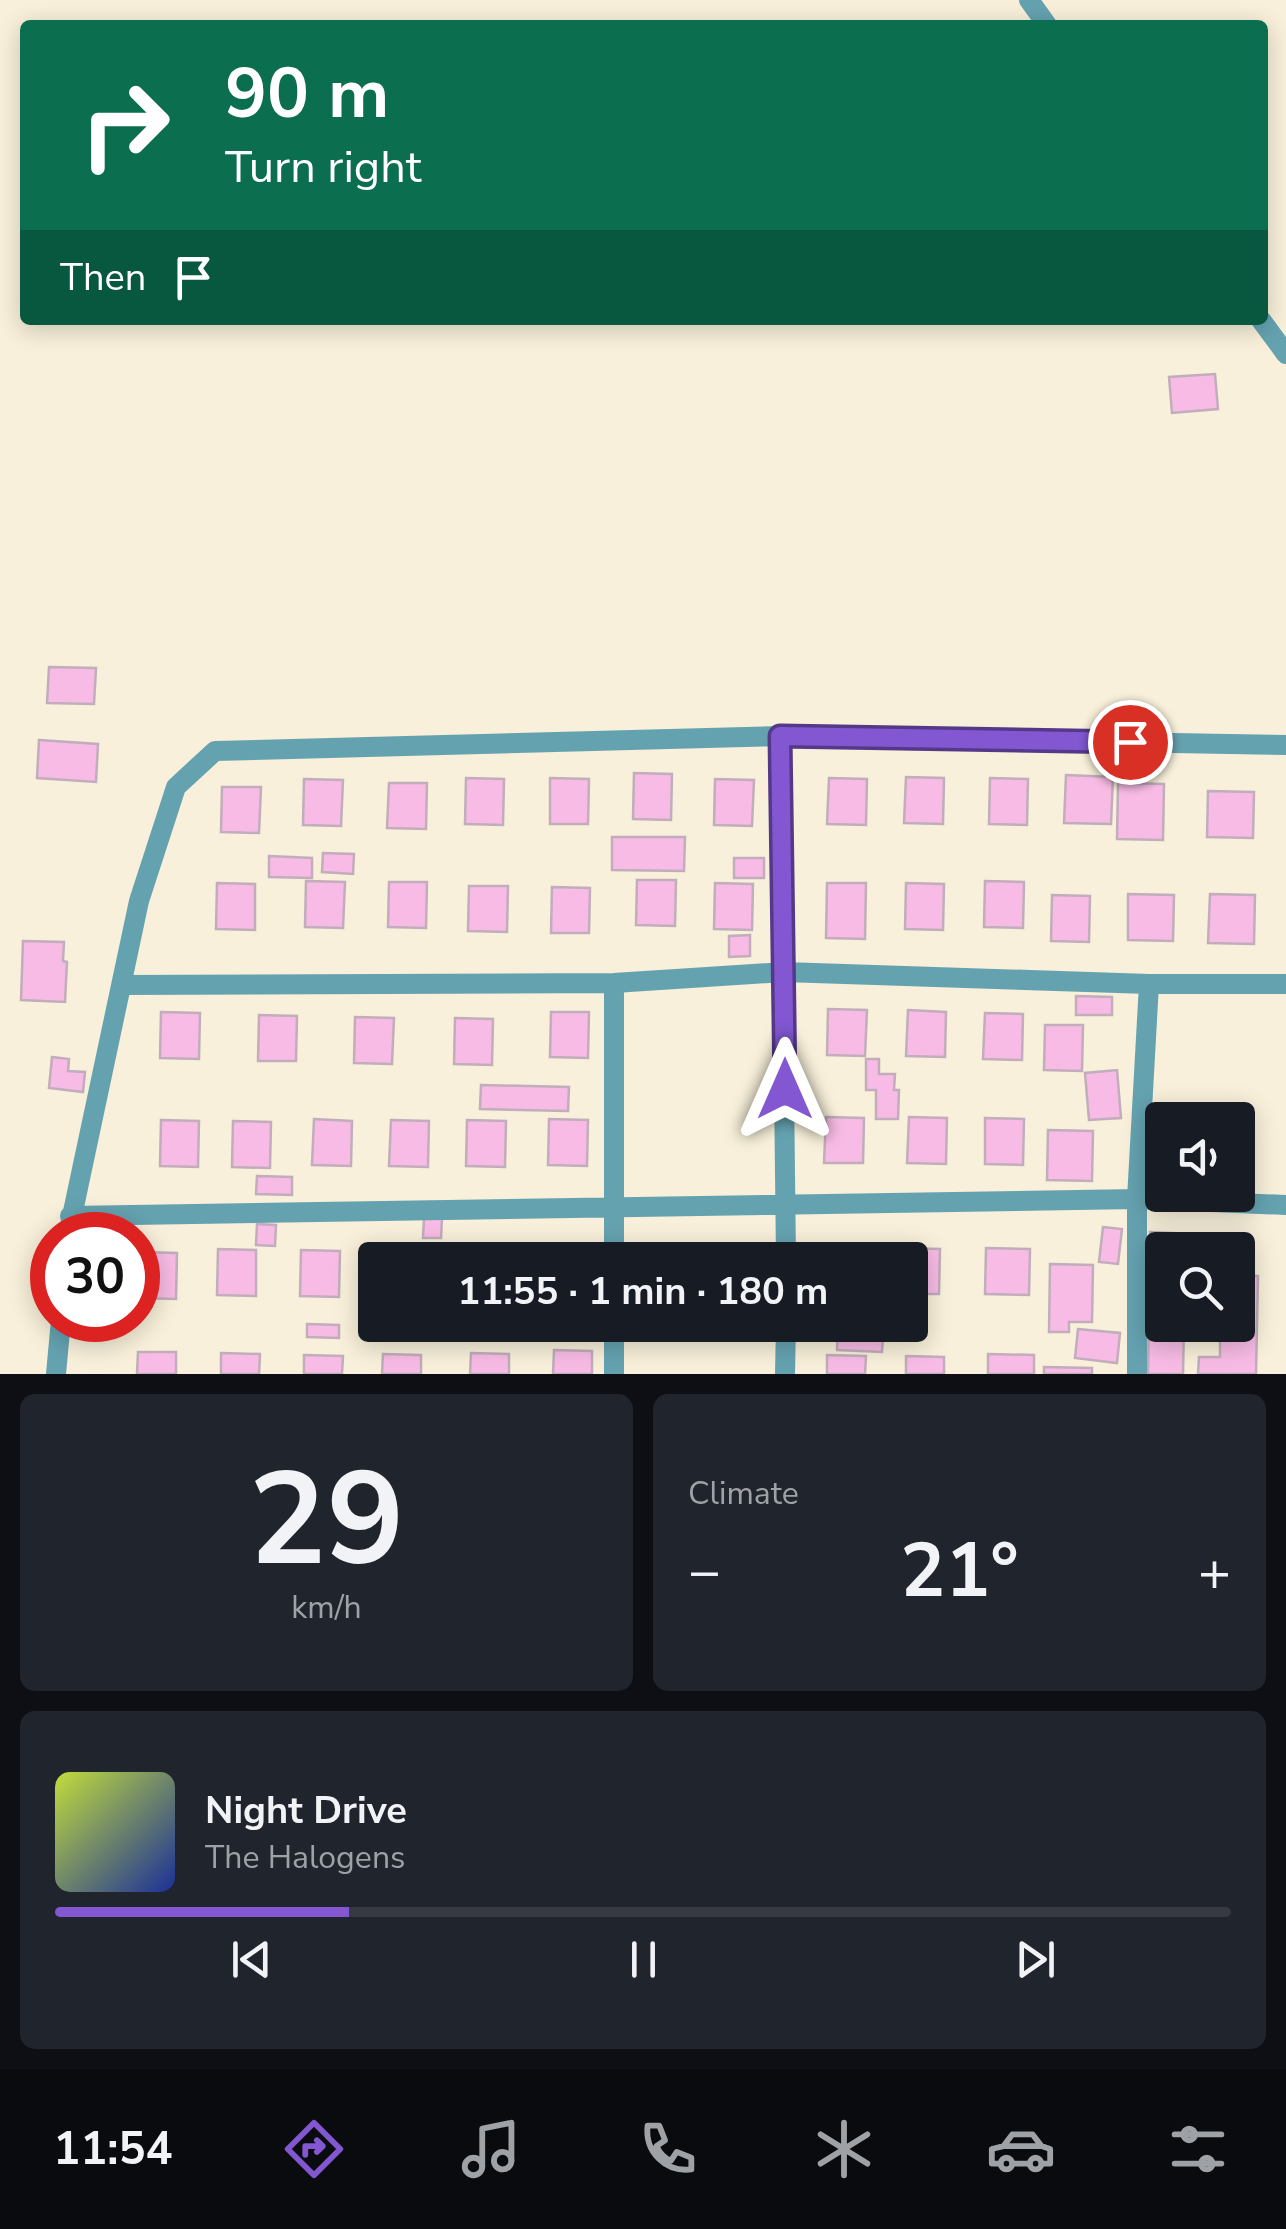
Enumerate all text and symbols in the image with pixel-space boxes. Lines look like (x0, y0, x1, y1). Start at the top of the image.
text: 90 m (225, 46, 389, 142)
icon: right (60, 60, 190, 190)
text: Turn right (225, 137, 422, 198)
icon: arrive (166, 250, 221, 305)
text: Then (60, 252, 146, 303)
pin (1088, 700, 1173, 785)
icon: arrive (1103, 715, 1158, 770)
position arrow (733, 1037, 837, 1141)
map controls (1145, 1102, 1255, 1342)
button: sound (1145, 1102, 1255, 1212)
speed limit sign: 30 (30, 1212, 160, 1342)
button: search (1145, 1232, 1255, 1342)
text: 11:55 · 1 min · 180 m (458, 1266, 828, 1317)
text: 29 (248, 1432, 405, 1609)
text: Climate (688, 1472, 799, 1515)
text: 21° (900, 1520, 1019, 1622)
text: − (688, 1534, 721, 1609)
text: + (1198, 1534, 1231, 1609)
text: km/h (291, 1586, 362, 1629)
text: Night Drive (205, 1785, 407, 1836)
text: The Halogens (205, 1836, 405, 1879)
icon: previous (224, 1932, 279, 1987)
icon: pause (616, 1932, 671, 1987)
icon: next (1008, 1932, 1063, 1987)
icon: directions (279, 2114, 349, 2184)
icon: music (456, 2114, 526, 2184)
icon: phone (633, 2114, 703, 2184)
icon: climate (809, 2114, 879, 2184)
icon: car (986, 2114, 1056, 2184)
icon: filters (1163, 2114, 1233, 2184)
text: 11:54 (53, 2119, 173, 2180)

